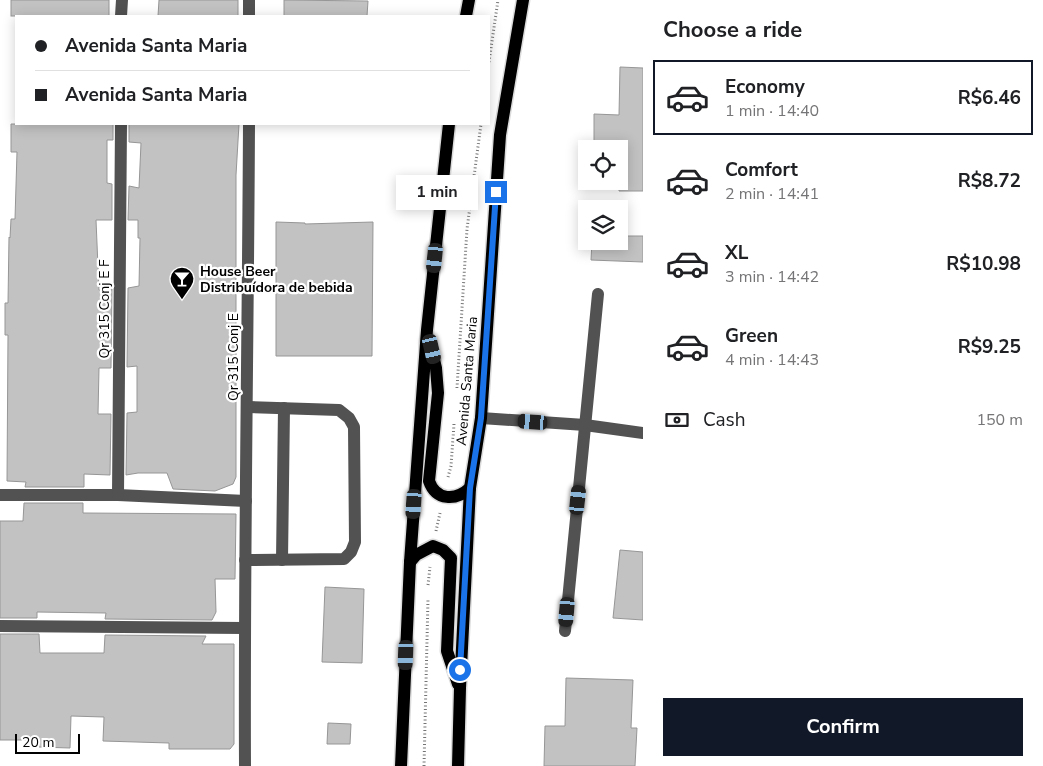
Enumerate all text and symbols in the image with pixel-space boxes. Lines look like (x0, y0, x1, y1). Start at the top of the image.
text: Choose a ride (663, 15, 802, 45)
text: Avenida Santa Maria (65, 33, 248, 59)
text: Economy (725, 74, 805, 100)
icon: car (665, 75, 710, 120)
text: Avenida Santa Maria (65, 82, 248, 108)
text: R$6.46 (958, 85, 1021, 111)
text: 1 min · 14:40 (725, 100, 819, 122)
map controls (578, 140, 628, 250)
button: locate (578, 140, 628, 190)
text: Comfort (725, 157, 798, 183)
icon: car (665, 158, 710, 203)
text: R$8.72 (958, 168, 1021, 194)
callout: 1 min (396, 174, 478, 210)
text: 1 min (416, 181, 458, 203)
route end (485, 181, 507, 203)
text: 2 min · 14:41 (725, 183, 819, 205)
button: layers (578, 200, 628, 250)
text: XL (725, 240, 748, 266)
icon: car (665, 241, 710, 286)
car (425, 242, 444, 274)
text: R$10.98 (946, 251, 1021, 277)
street label: Qr 315 Conj E F (95, 259, 114, 359)
place label: House Beer Distribuídora de bebida (200, 262, 353, 297)
bar icon: House Beer Distribuídora de bebida (169, 266, 195, 300)
text: 3 min · 14:42 (725, 266, 819, 288)
street label: Qr 315 Conj E (224, 313, 243, 401)
street label: Avenida Santa Maria (452, 316, 482, 446)
text: Green (725, 323, 778, 349)
icon: car (665, 324, 710, 369)
car (421, 333, 442, 365)
text: R$9.25 (958, 334, 1021, 360)
text: 4 min · 14:43 (725, 349, 819, 371)
icon: cash (663, 406, 691, 434)
text: Cash (703, 407, 745, 433)
text: 150 m (976, 409, 1023, 431)
car (517, 413, 548, 431)
car (568, 484, 587, 516)
car (405, 489, 422, 519)
car (558, 596, 575, 628)
car (397, 640, 414, 670)
route start (449, 659, 471, 681)
button: Confirm (663, 698, 1023, 756)
scale bar (15, 731, 80, 754)
text: 20 m (22, 733, 54, 752)

